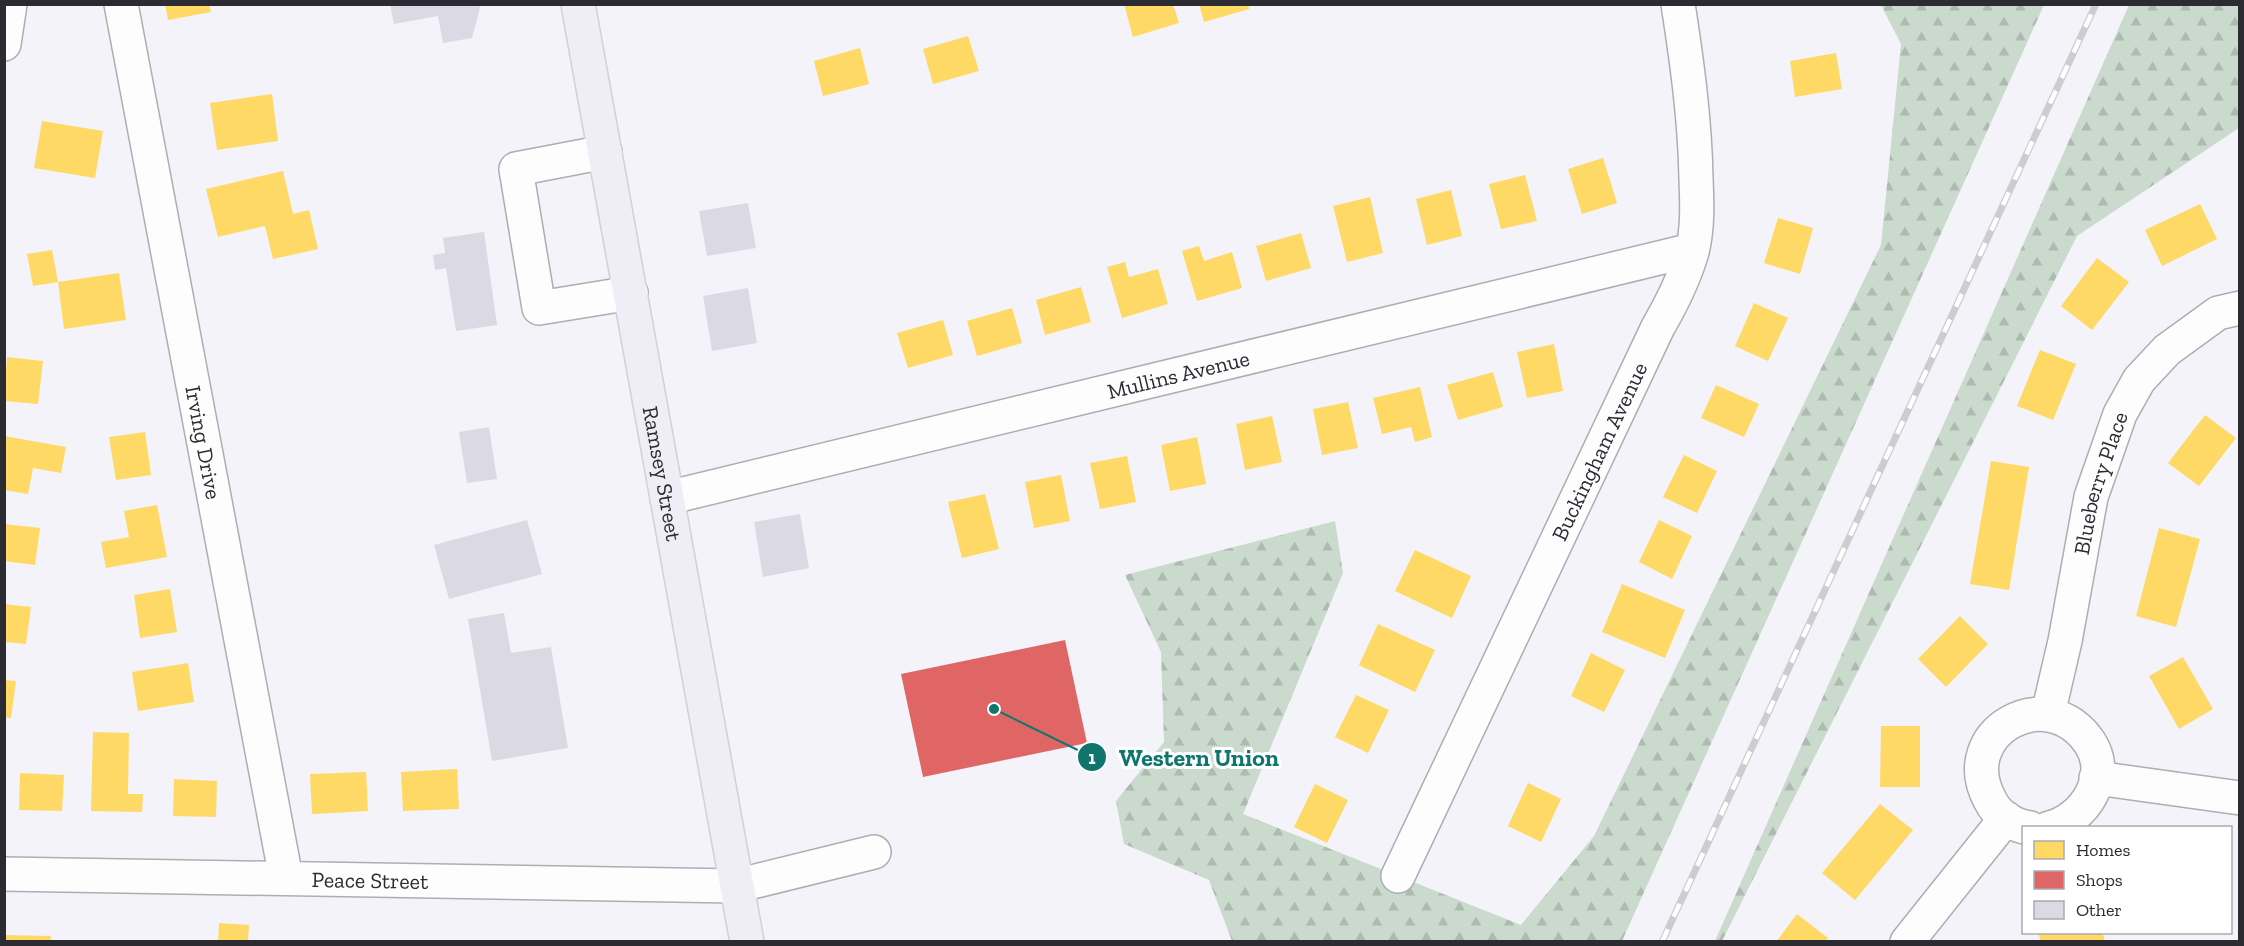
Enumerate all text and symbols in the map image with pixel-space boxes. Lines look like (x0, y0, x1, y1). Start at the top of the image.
street label: Mullins Avenue (1104, 344, 1252, 405)
street label: Buckingham Avenue (1545, 358, 1653, 545)
street label: Irving Drive (180, 383, 228, 501)
street label: Ramsey Street (637, 404, 688, 544)
street label: Blueberry Place (2067, 408, 2133, 557)
callout: Western Union (1077, 736, 1291, 778)
text: Western Union (1119, 743, 1279, 772)
text: 1 (1088, 747, 1096, 769)
legend (2022, 826, 2232, 934)
text: Homes (2076, 839, 2130, 861)
street label: Peace Street (311, 866, 429, 894)
text: Shops (2076, 869, 2123, 891)
text: Other (2076, 899, 2122, 921)

